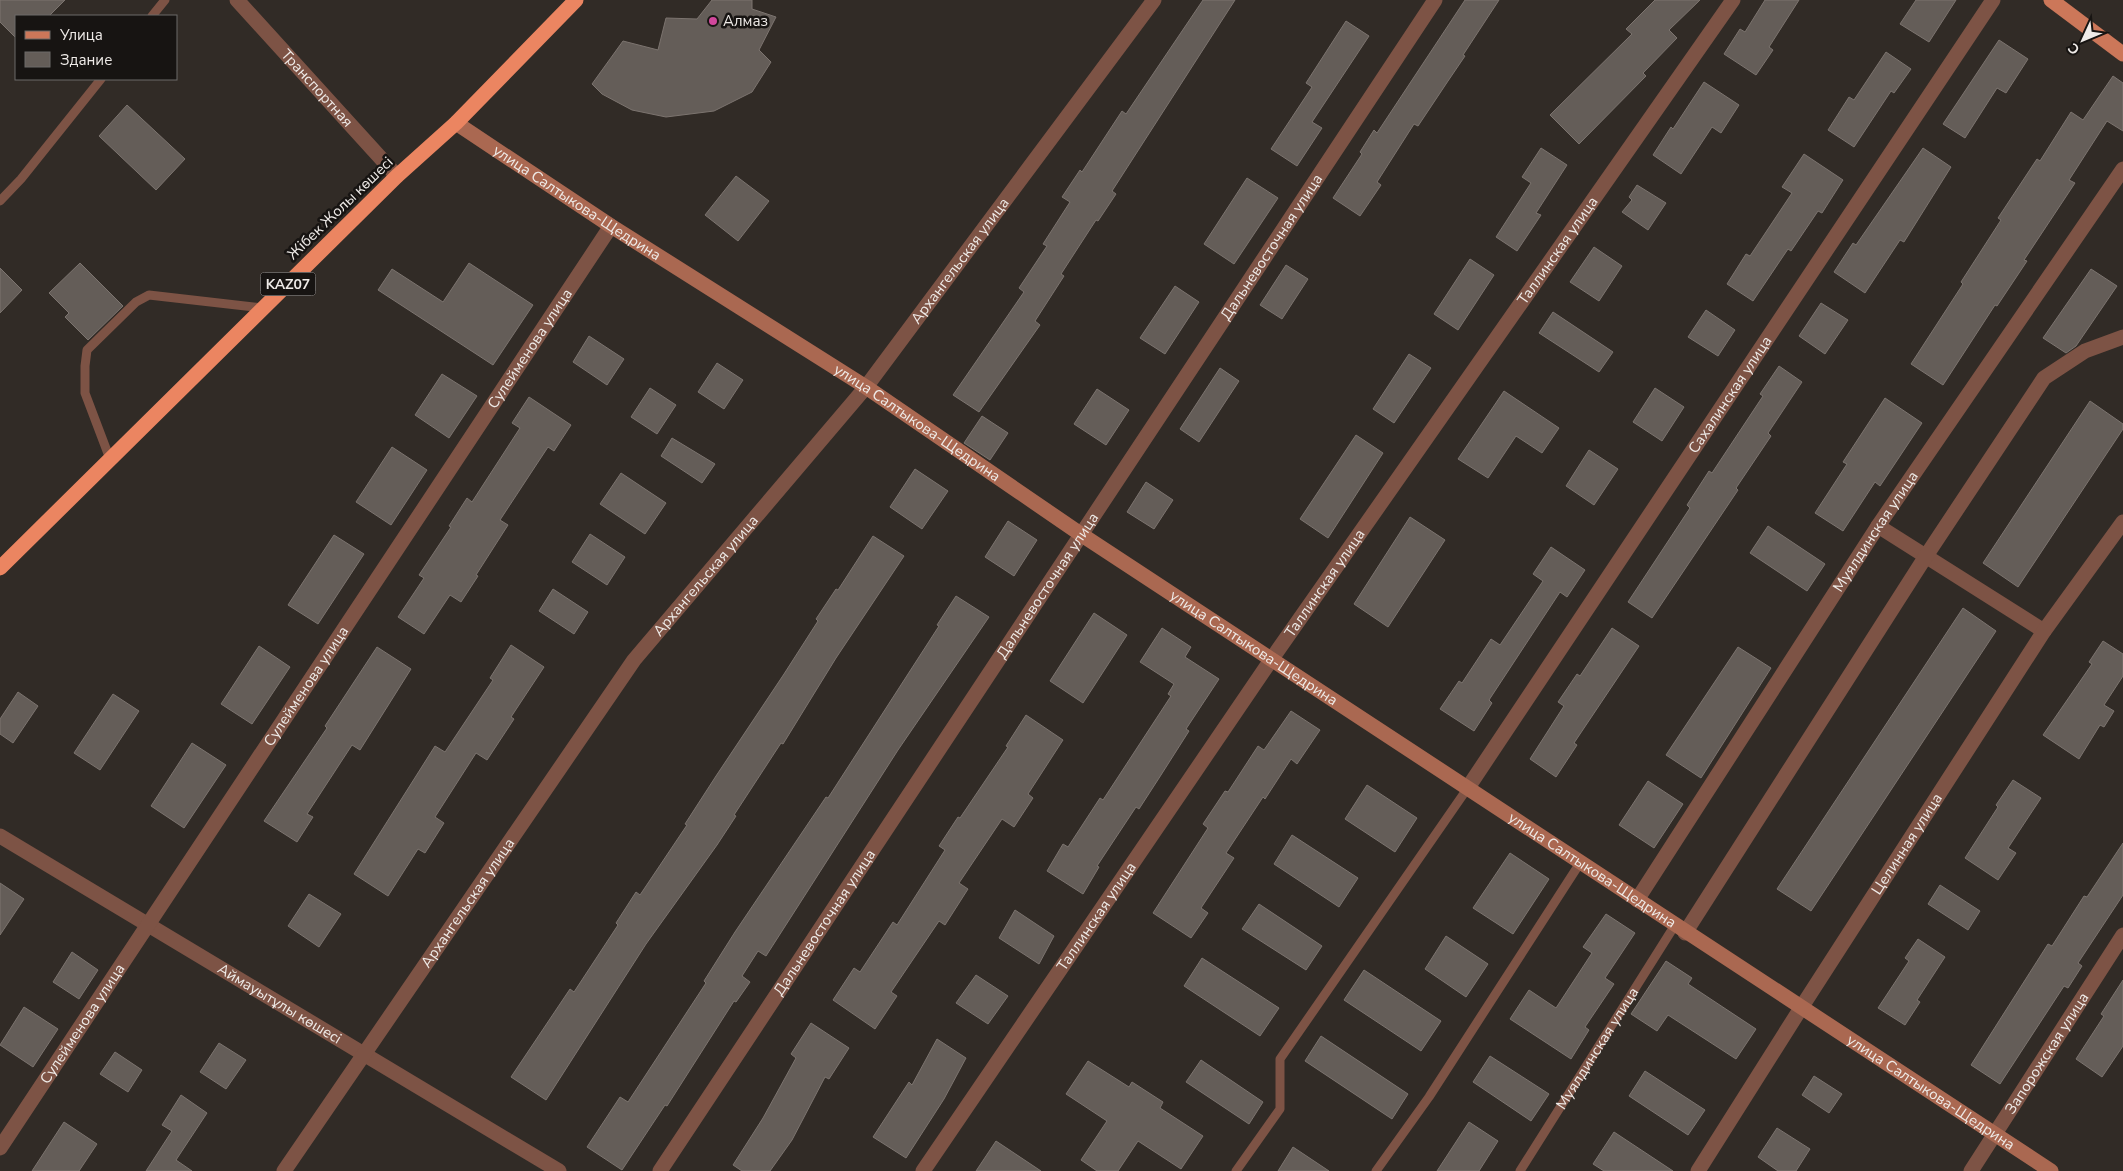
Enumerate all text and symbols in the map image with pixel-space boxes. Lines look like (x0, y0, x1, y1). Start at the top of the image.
place label: Алмаз (723, 11, 768, 31)
legend (15, 15, 178, 80)
marker: Алмаз (707, 15, 719, 27)
north arrow (2058, 15, 2108, 65)
text: Улица (59, 25, 103, 45)
text: С (2064, 38, 2084, 59)
street label: Транспортная (276, 45, 358, 131)
text: Здание (60, 50, 112, 70)
street label: улица Салтыкова-Щедрина (489, 140, 665, 265)
street label: Жібек Жолы көшесі (283, 152, 397, 264)
street label: Дальневосточная улица (1216, 170, 1327, 324)
street label: Архангельская улица (906, 193, 1014, 328)
street label: Таллинская улица (1513, 193, 1602, 309)
road number: KAZ07 (260, 272, 316, 296)
street label: Сулейменова улица (483, 285, 577, 413)
street label: Сахалинская улица (1684, 332, 1776, 457)
street label: улица Салтыкова-Щедрина (830, 359, 1004, 486)
street label: Муялдинская улица (1828, 467, 1923, 596)
street label: Дальневосточная улица (992, 509, 1103, 663)
street label: Архангельская улица (649, 511, 763, 640)
street label: Таллинская улица (1280, 525, 1370, 641)
street label: улица Салтыкова-Щедрина (1166, 585, 1342, 710)
street label: Сулейменова улица (259, 622, 353, 750)
street label: Целинная улица (1867, 789, 1947, 899)
street label: улица Салтыкова-Щедрина (1505, 808, 1680, 932)
street label: Архангельская улица (416, 834, 519, 972)
street label: Дальневосточная улица (769, 846, 880, 999)
street label: Таллинская улица (1052, 858, 1141, 975)
street label: Аймауытұлы көшесі (214, 959, 345, 1048)
street label: Сулейменова улица (35, 960, 129, 1088)
street label: Муялдинская улица (1551, 983, 1643, 1113)
street label: Запорожская улица (2000, 989, 2093, 1118)
street label: улица Салтыкова-Щедрина (1843, 1030, 2019, 1155)

